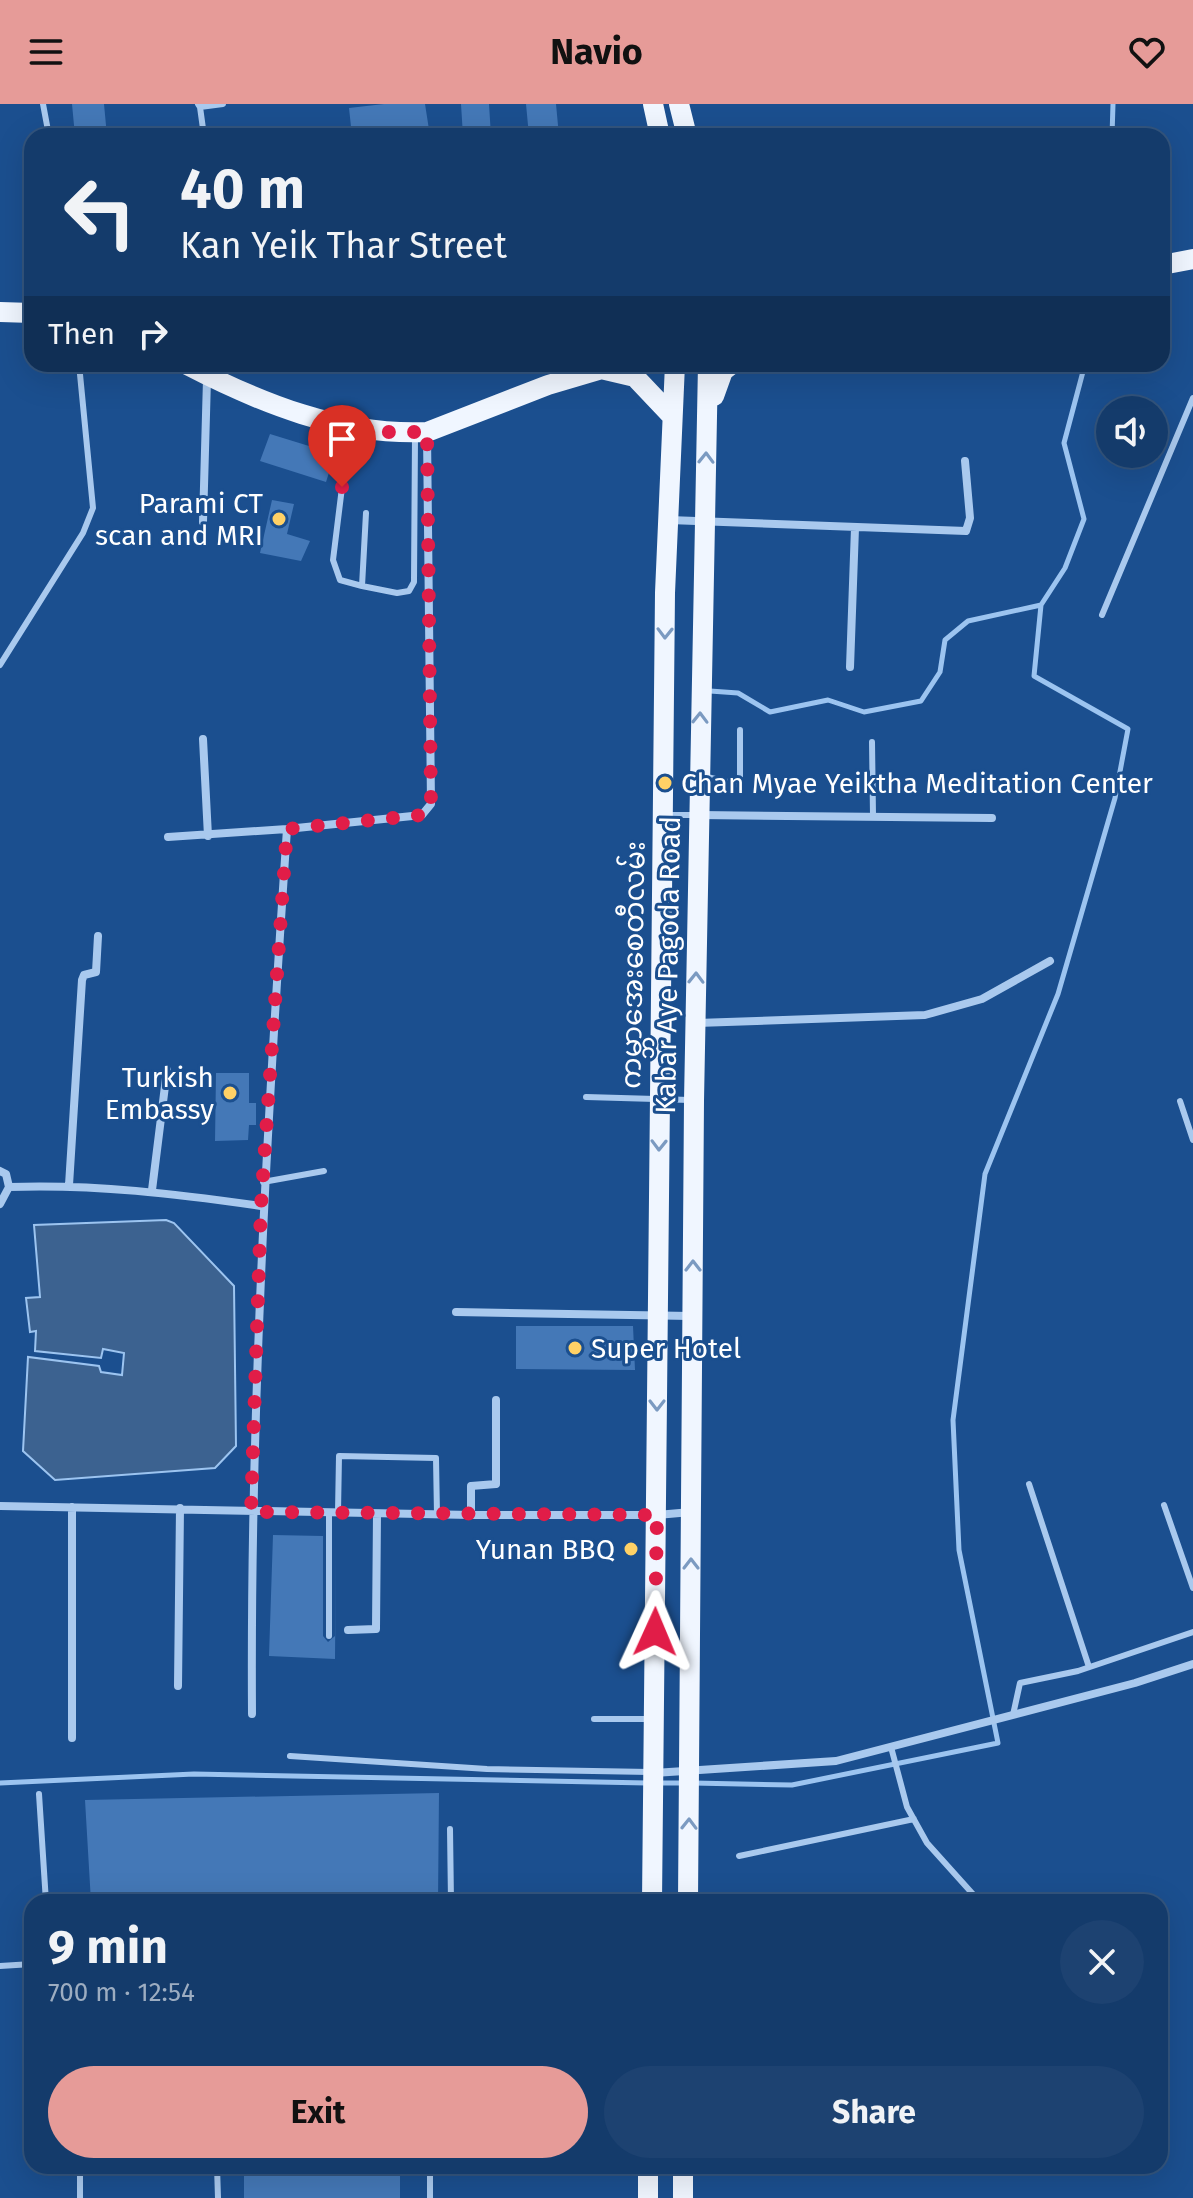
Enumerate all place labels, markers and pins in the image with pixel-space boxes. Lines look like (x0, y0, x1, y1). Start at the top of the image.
pin (308, 405, 376, 487)
place label: Parami CT scan and MRI (95, 487, 264, 552)
marker: Parami CT scan and MRI (270, 510, 288, 528)
place label: Chan Myae Yeiktha Meditation Center (681, 767, 1153, 800)
marker: Chan Myae Yeiktha Meditation Center (656, 774, 674, 792)
place label: Turkish Embassy (105, 1061, 214, 1126)
marker: Turkish Embassy (221, 1084, 239, 1102)
place label: Super Hotel (591, 1332, 741, 1365)
marker: Super Hotel (566, 1339, 584, 1357)
place label: Yunan BBQ (476, 1533, 615, 1566)
marker: Yunan BBQ (622, 1540, 640, 1558)

